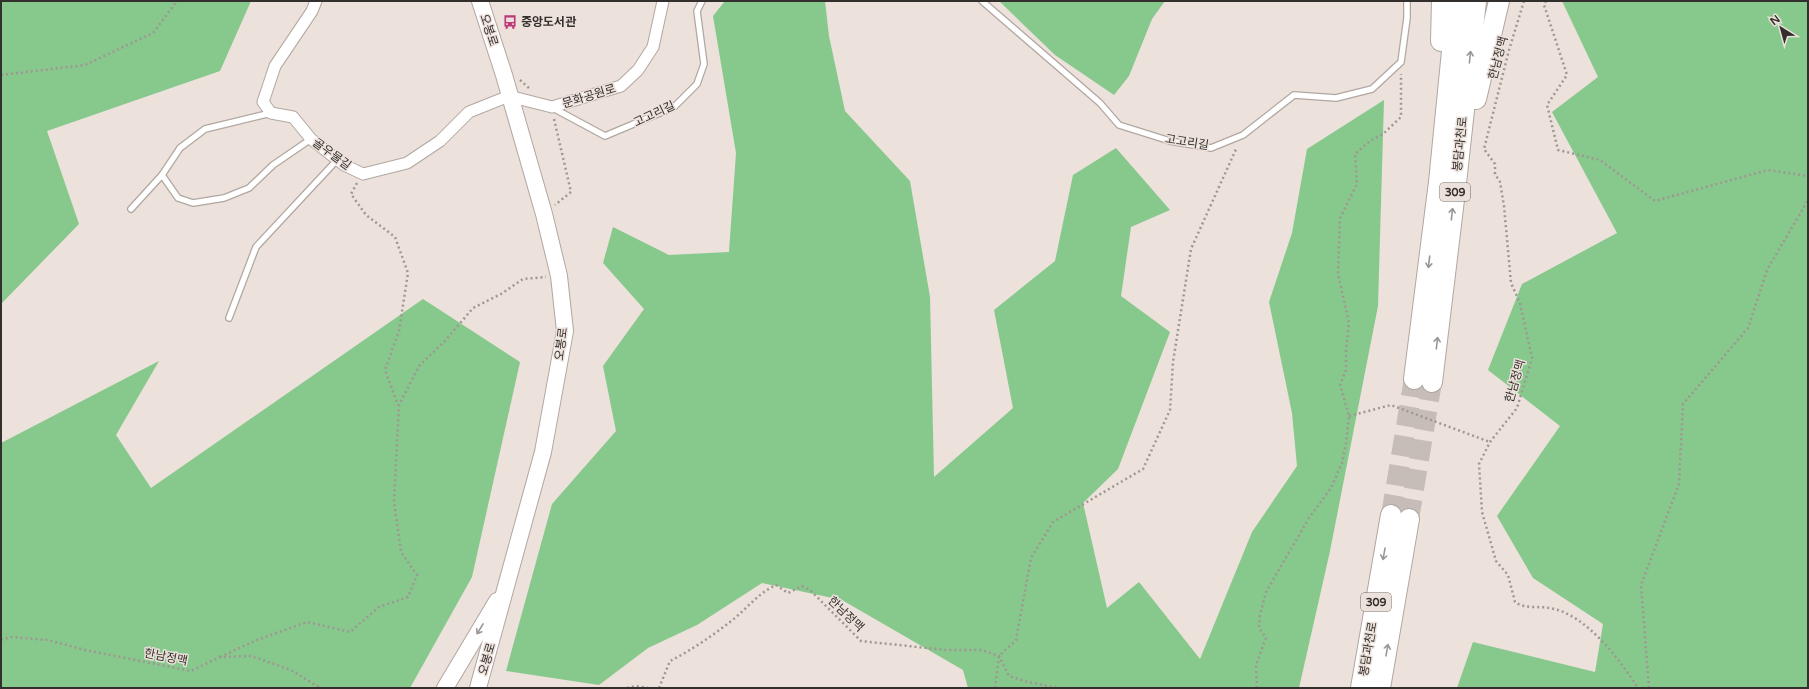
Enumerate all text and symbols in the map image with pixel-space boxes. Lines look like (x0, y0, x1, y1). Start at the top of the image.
north arrow (1761, 8, 1801, 48)
street label: 오봉로 (477, 12, 501, 48)
text: N (1768, 13, 1783, 28)
bus stop icon: 중앙도서관 (502, 14, 518, 30)
place label: 중앙도서관 (521, 15, 576, 29)
street label: 한남정맥 (1486, 35, 1510, 81)
one-way arrow (1466, 51, 1473, 64)
street label: 문화공원로 (561, 81, 617, 111)
street label: 고고리길 (631, 98, 677, 130)
street label: 봉담과천로 (1450, 116, 1470, 172)
street label: 고고리길 (1164, 132, 1210, 152)
street label: 골우물길 (310, 135, 354, 173)
road number: 309 (1440, 183, 1470, 201)
one-way arrow (1449, 208, 1456, 221)
one-way arrow (1425, 256, 1432, 269)
street label: 오봉로 (552, 327, 570, 361)
one-way arrow (1433, 337, 1441, 350)
street label: 한남정맥 (1502, 358, 1528, 404)
one-way arrow (1380, 547, 1388, 560)
road number: 309 (1361, 593, 1391, 611)
street label: 한남정맥 (825, 594, 867, 634)
street label: 봉담과천로 (1356, 621, 1380, 677)
one-way arrow (476, 623, 484, 634)
street label: 오봉로 (476, 641, 498, 677)
one-way arrow (1383, 643, 1391, 656)
street label: 한남정맥 (143, 646, 189, 668)

